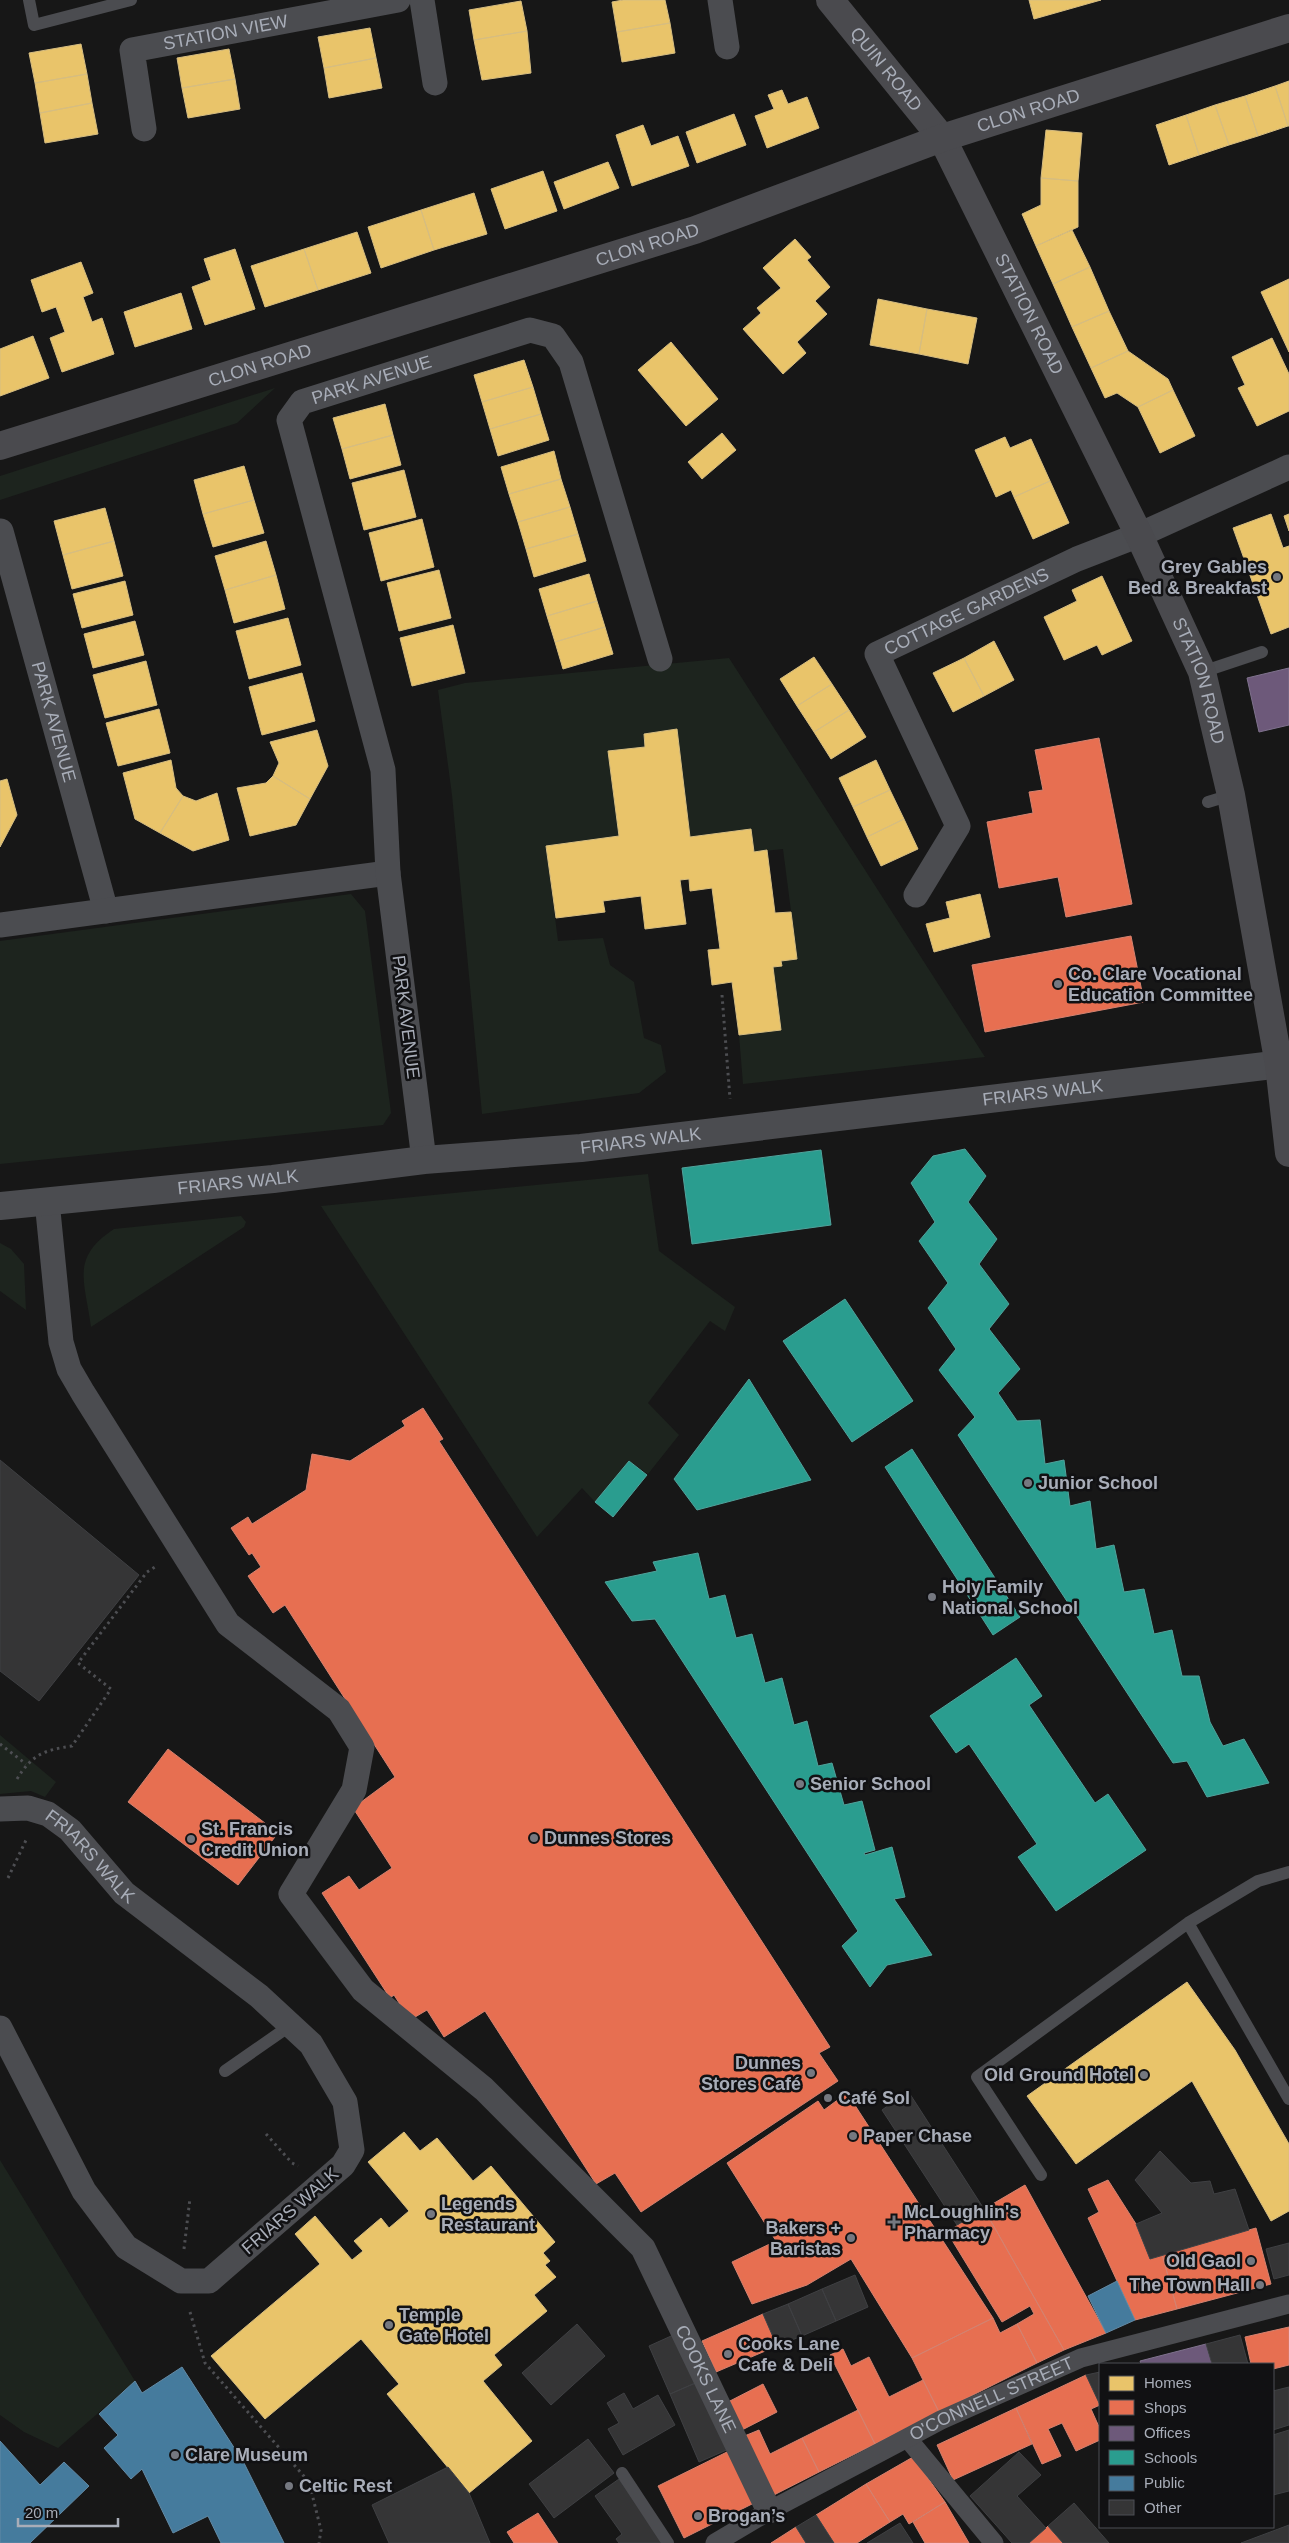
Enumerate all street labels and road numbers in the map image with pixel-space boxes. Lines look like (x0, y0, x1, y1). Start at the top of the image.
street label: STATION VIEW (161, 11, 289, 54)
street label: QUIN ROAD (846, 23, 926, 115)
street label: CLON ROAD (974, 85, 1082, 136)
street label: CLON ROAD (593, 219, 702, 270)
street label: STATION ROAD (991, 250, 1068, 378)
street label: CLON ROAD (206, 340, 314, 391)
street label: PARK AVENUE (309, 352, 434, 408)
street label: COTTAGE GARDENS (881, 564, 1052, 659)
street label: STATION ROAD (1168, 614, 1229, 746)
street label: PARK AVENUE (28, 659, 80, 784)
street label: PARK AVENUE (388, 954, 424, 1080)
street label: FRIARS WALK (981, 1075, 1104, 1110)
street label: FRIARS WALK (579, 1124, 702, 1158)
street label: FRIARS WALK (176, 1166, 299, 1198)
street label: FRIARS WALK (42, 1806, 139, 1907)
street label: FRIARS WALK (238, 2164, 342, 2258)
street label: COOKS LANE (671, 2322, 740, 2436)
street label: O'CONNELL STREET (906, 2353, 1076, 2445)

